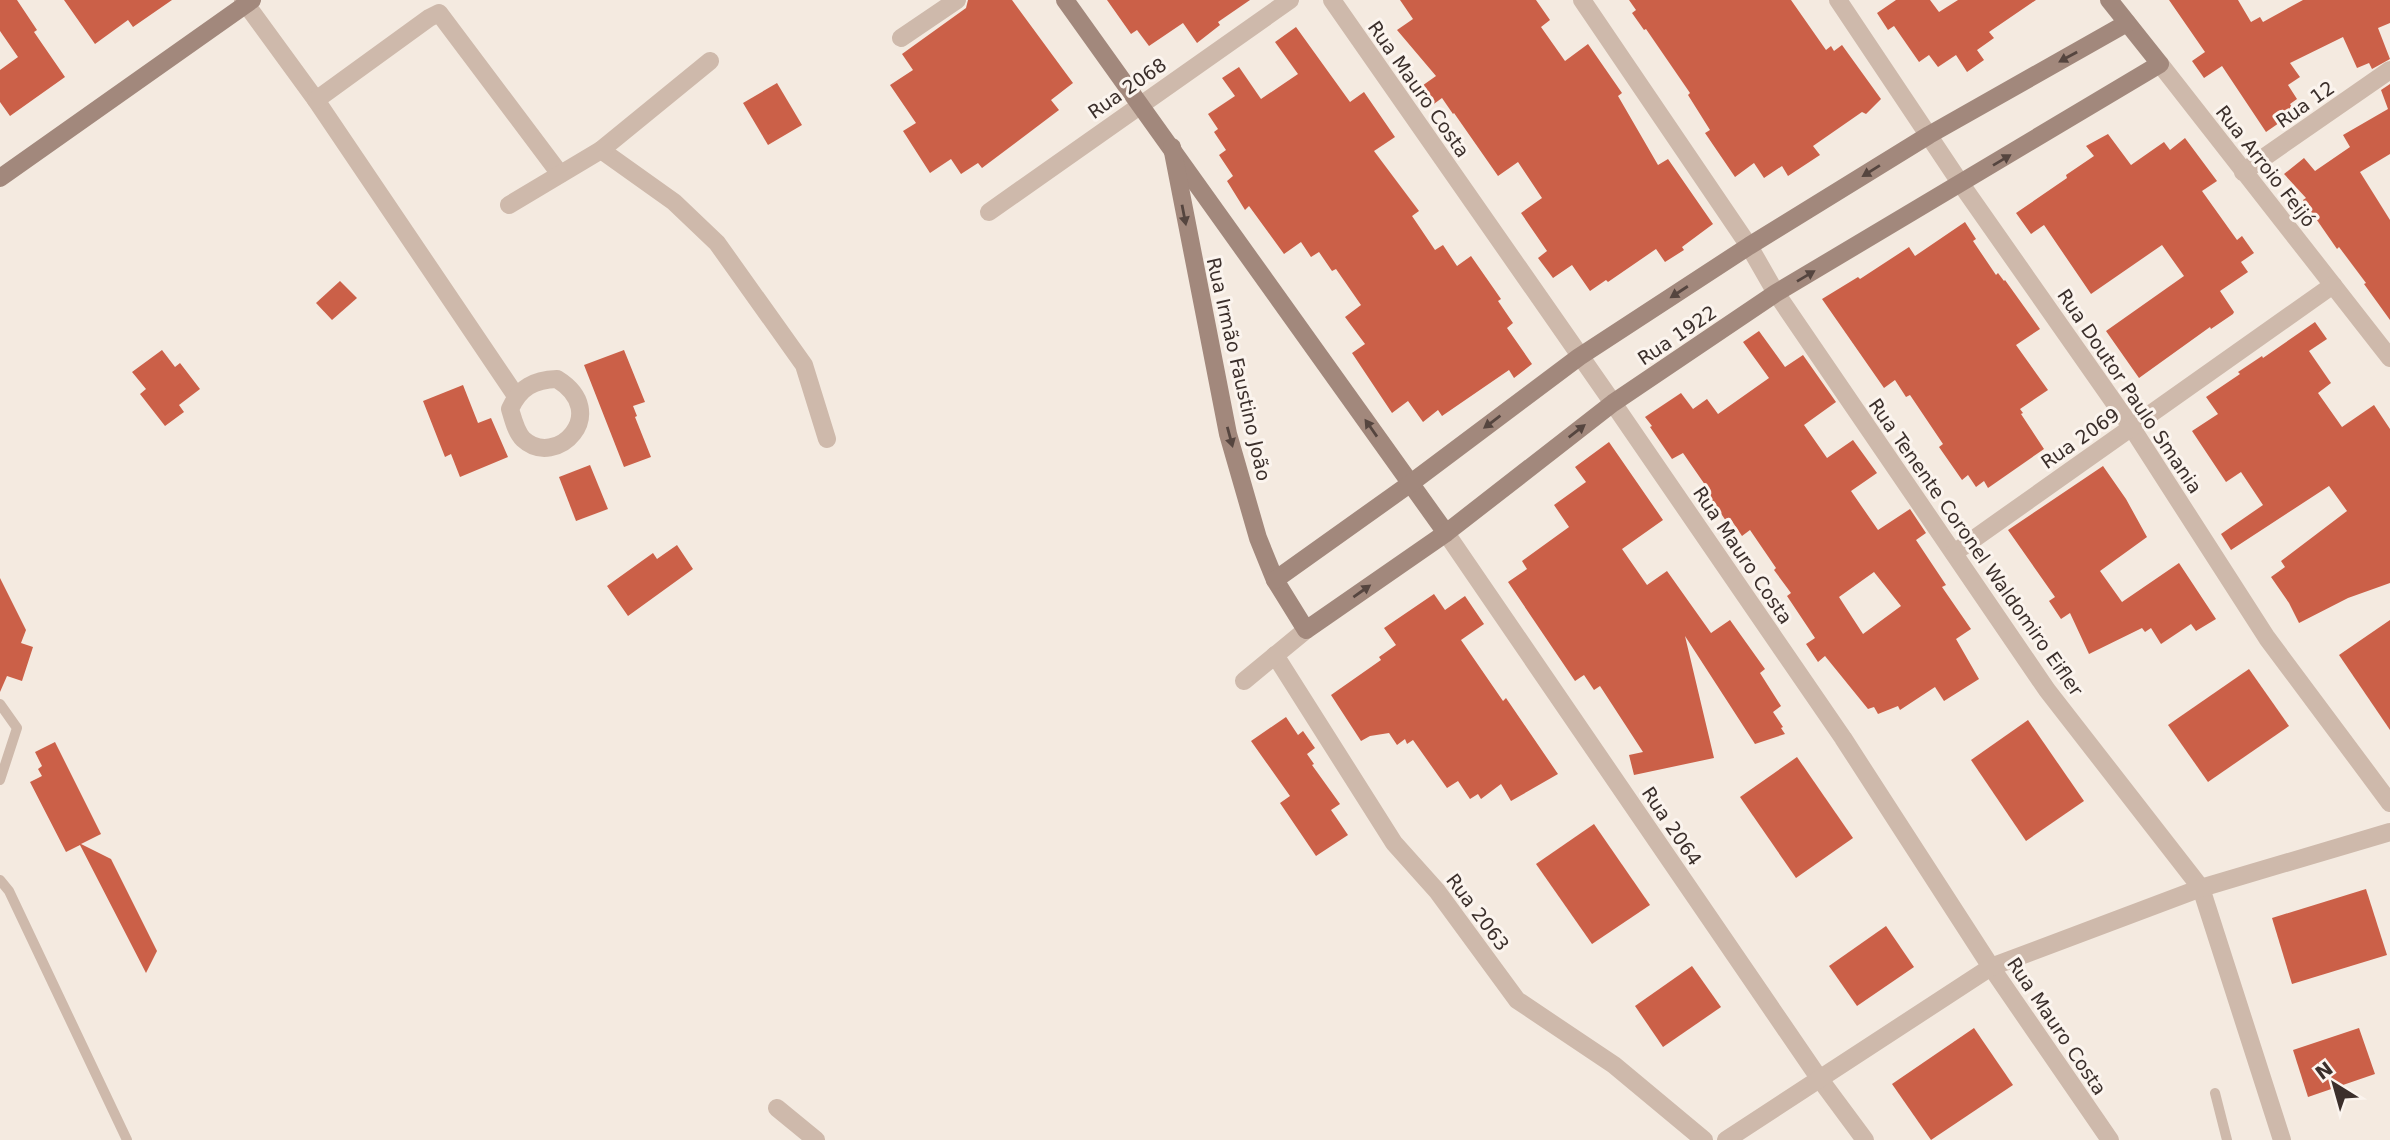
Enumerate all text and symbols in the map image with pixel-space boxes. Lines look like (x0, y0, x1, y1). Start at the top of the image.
street label: Rua Mauro Costa (1364, 17, 1474, 161)
one-way arrow (2058, 51, 2078, 63)
street label: Rua 2068 (1084, 53, 1170, 123)
street label: Rua 12 (2272, 76, 2338, 132)
street label: Rua Arroio Feijó (2212, 101, 2320, 231)
one-way arrow (1992, 153, 2011, 166)
one-way arrow (1862, 165, 1881, 177)
one-way arrow (1179, 204, 1190, 226)
street label: Rua Irmão Faustino João (1203, 255, 1275, 483)
one-way arrow (1796, 270, 1816, 282)
one-way arrow (1669, 285, 1688, 298)
street label: Rua Doutor Paulo Smania (2053, 285, 2207, 497)
street label: Rua 1922 (1633, 301, 1721, 369)
street label: Rua Tenente Coronel Waldomiro Eifler (1864, 394, 2088, 700)
street label: Rua 2069 (2037, 403, 2123, 473)
one-way arrow (1483, 415, 1501, 429)
one-way arrow (1364, 419, 1378, 437)
one-way arrow (1568, 423, 1586, 438)
one-way arrow (1225, 427, 1235, 448)
street label: Rua Mauro Costa (1689, 482, 1797, 628)
one-way arrow (1353, 584, 1371, 598)
street label: Rua 2064 (1638, 782, 1706, 870)
street label: Rua 2063 (1442, 869, 1514, 955)
street label: Rua Mauro Costa (2003, 953, 2111, 1099)
north arrow (2299, 1049, 2369, 1119)
text: N (2311, 1057, 2337, 1084)

